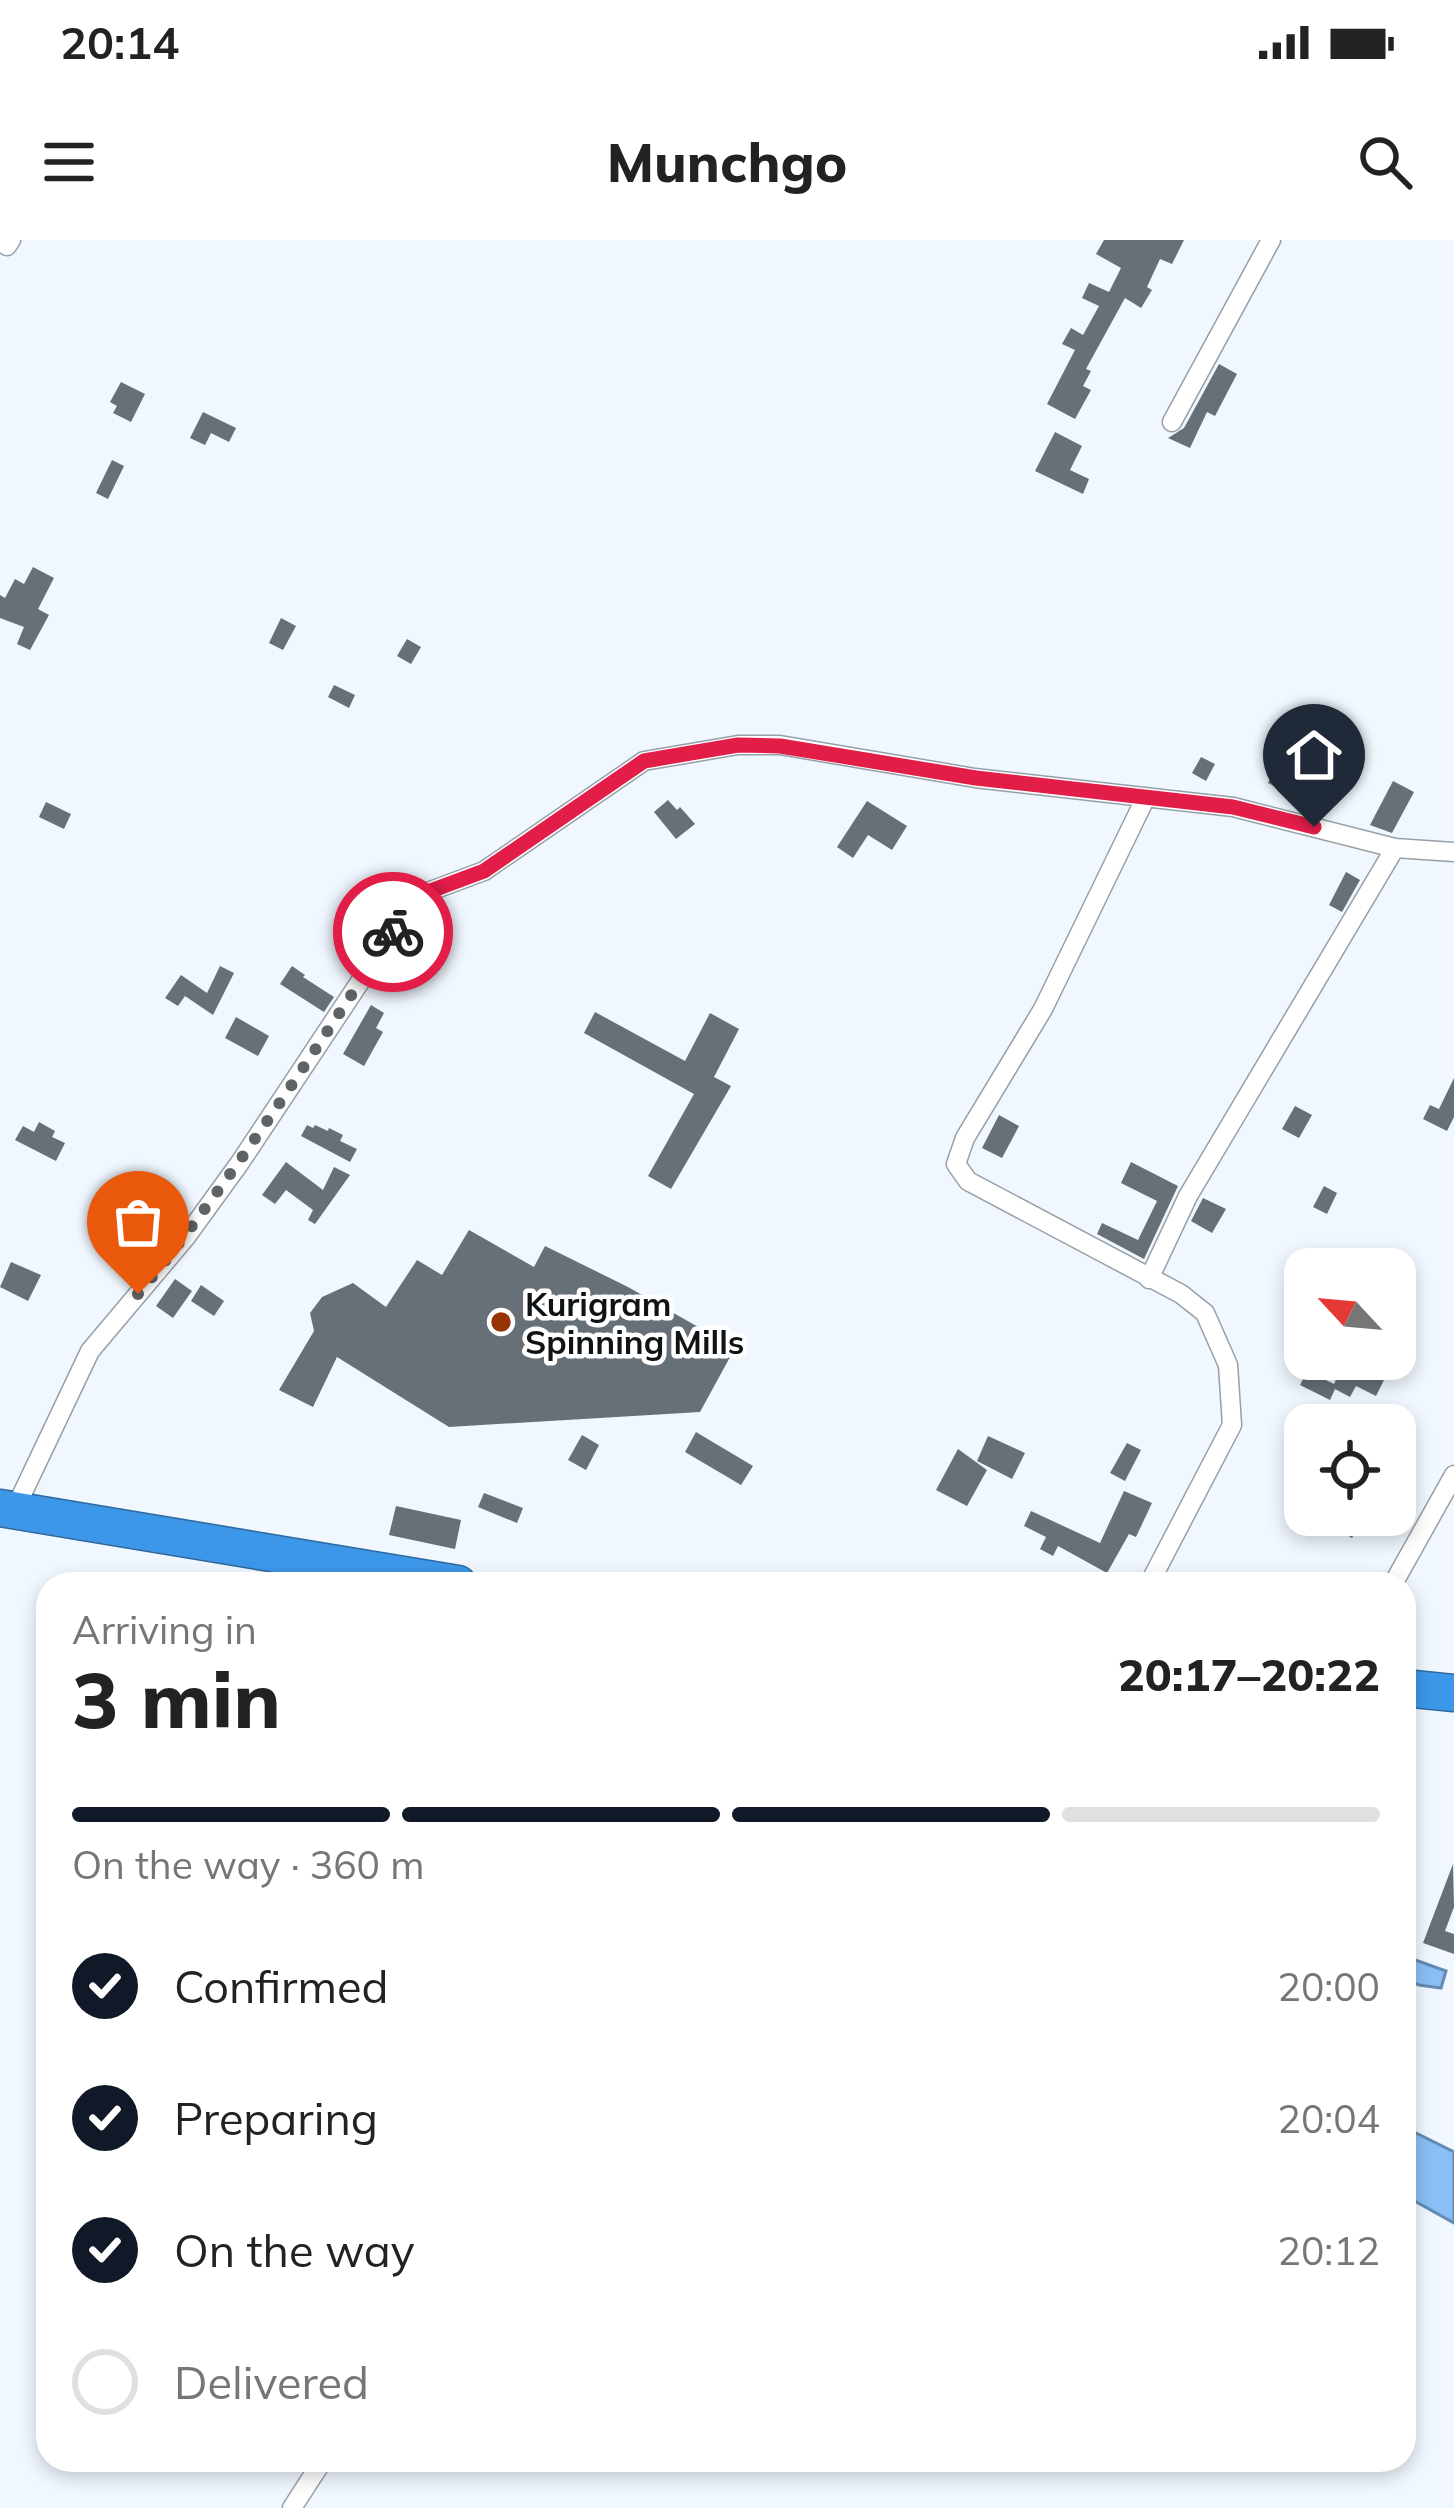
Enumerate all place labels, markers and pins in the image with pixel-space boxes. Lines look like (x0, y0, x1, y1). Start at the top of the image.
pin (1263, 704, 1365, 827)
pin (87, 1171, 189, 1294)
place label: Kurigram Spinning Mills (525, 1283, 744, 1362)
marker: Kurigram Spinning Mills (488, 1309, 514, 1335)

